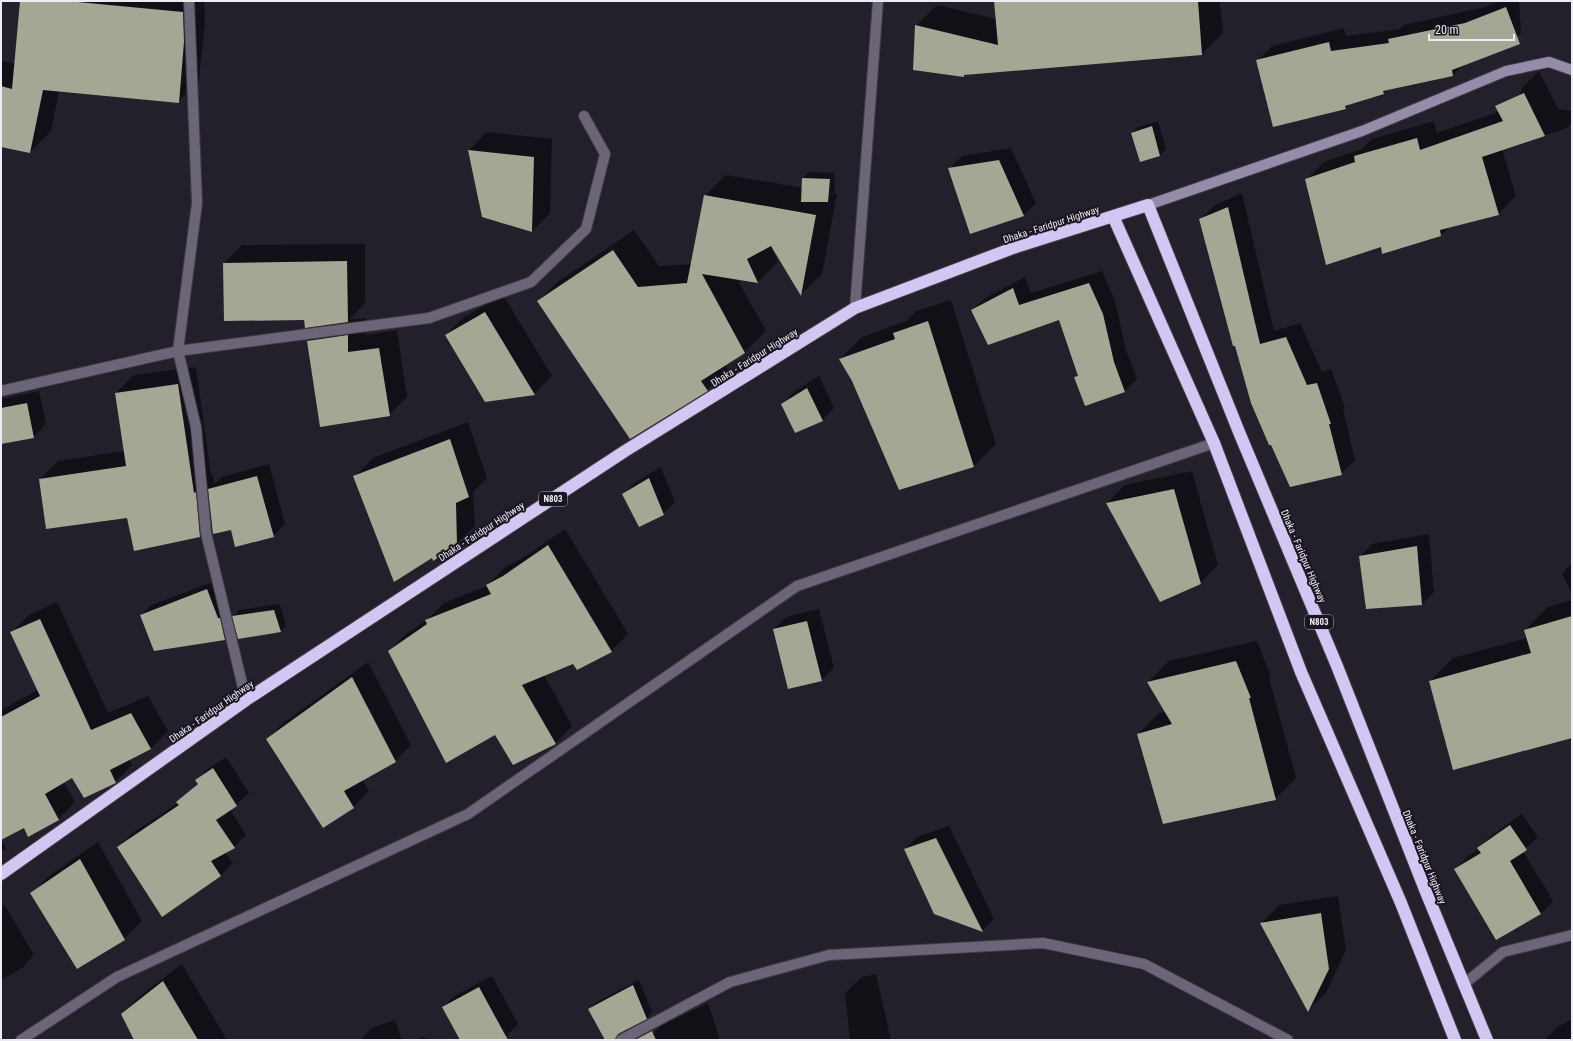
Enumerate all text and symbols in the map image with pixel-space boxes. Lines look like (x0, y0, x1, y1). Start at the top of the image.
scale bar (1429, 16, 1514, 42)
text: 20 m (1435, 23, 1459, 37)
street label: Dhaka - Faridpur Highway (1002, 204, 1100, 245)
street label: Dhaka - Faridpur Highway (709, 326, 800, 389)
road number: N803 (539, 492, 567, 506)
street label: Dhaka - Faridpur Highway (436, 500, 526, 563)
street label: Dhaka - Faridpur Highway (1279, 508, 1328, 604)
road number: N803 (1305, 615, 1333, 629)
street label: Dhaka - Faridpur Highway (167, 678, 255, 745)
street label: Dhaka - Faridpur Highway (1401, 809, 1448, 906)

